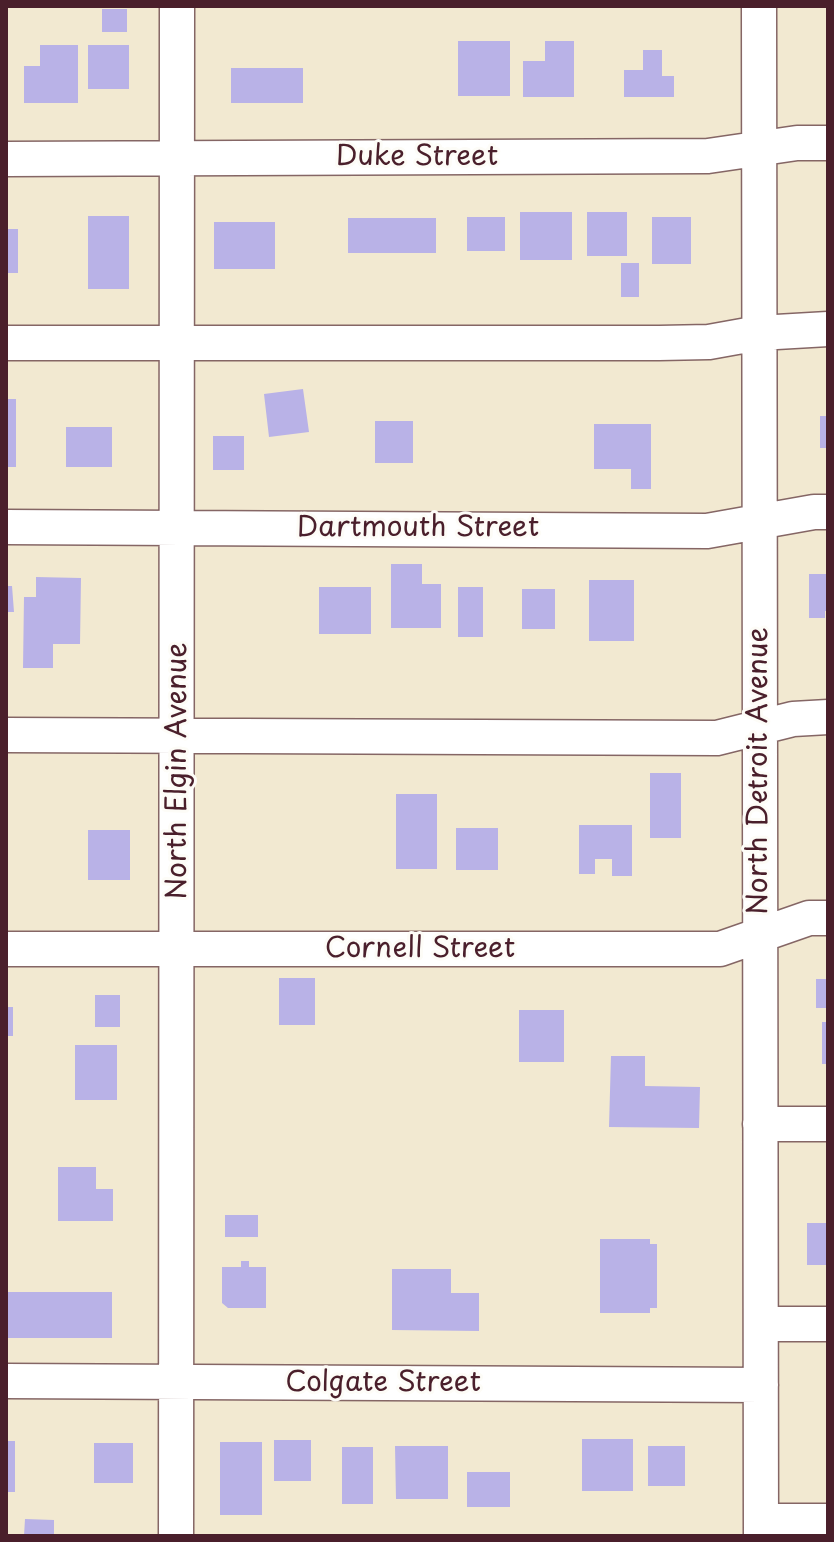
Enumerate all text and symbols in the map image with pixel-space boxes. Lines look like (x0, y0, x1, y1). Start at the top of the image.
street label: Duke Street (336, 140, 498, 174)
street label: Dartmouth Street (297, 511, 539, 545)
street label: North Detroit Avenue (742, 627, 776, 915)
street label: North Elgin Avenue (161, 642, 195, 900)
street label: Cornell Street (325, 932, 515, 966)
street label: Colgate Street (285, 1366, 481, 1400)

